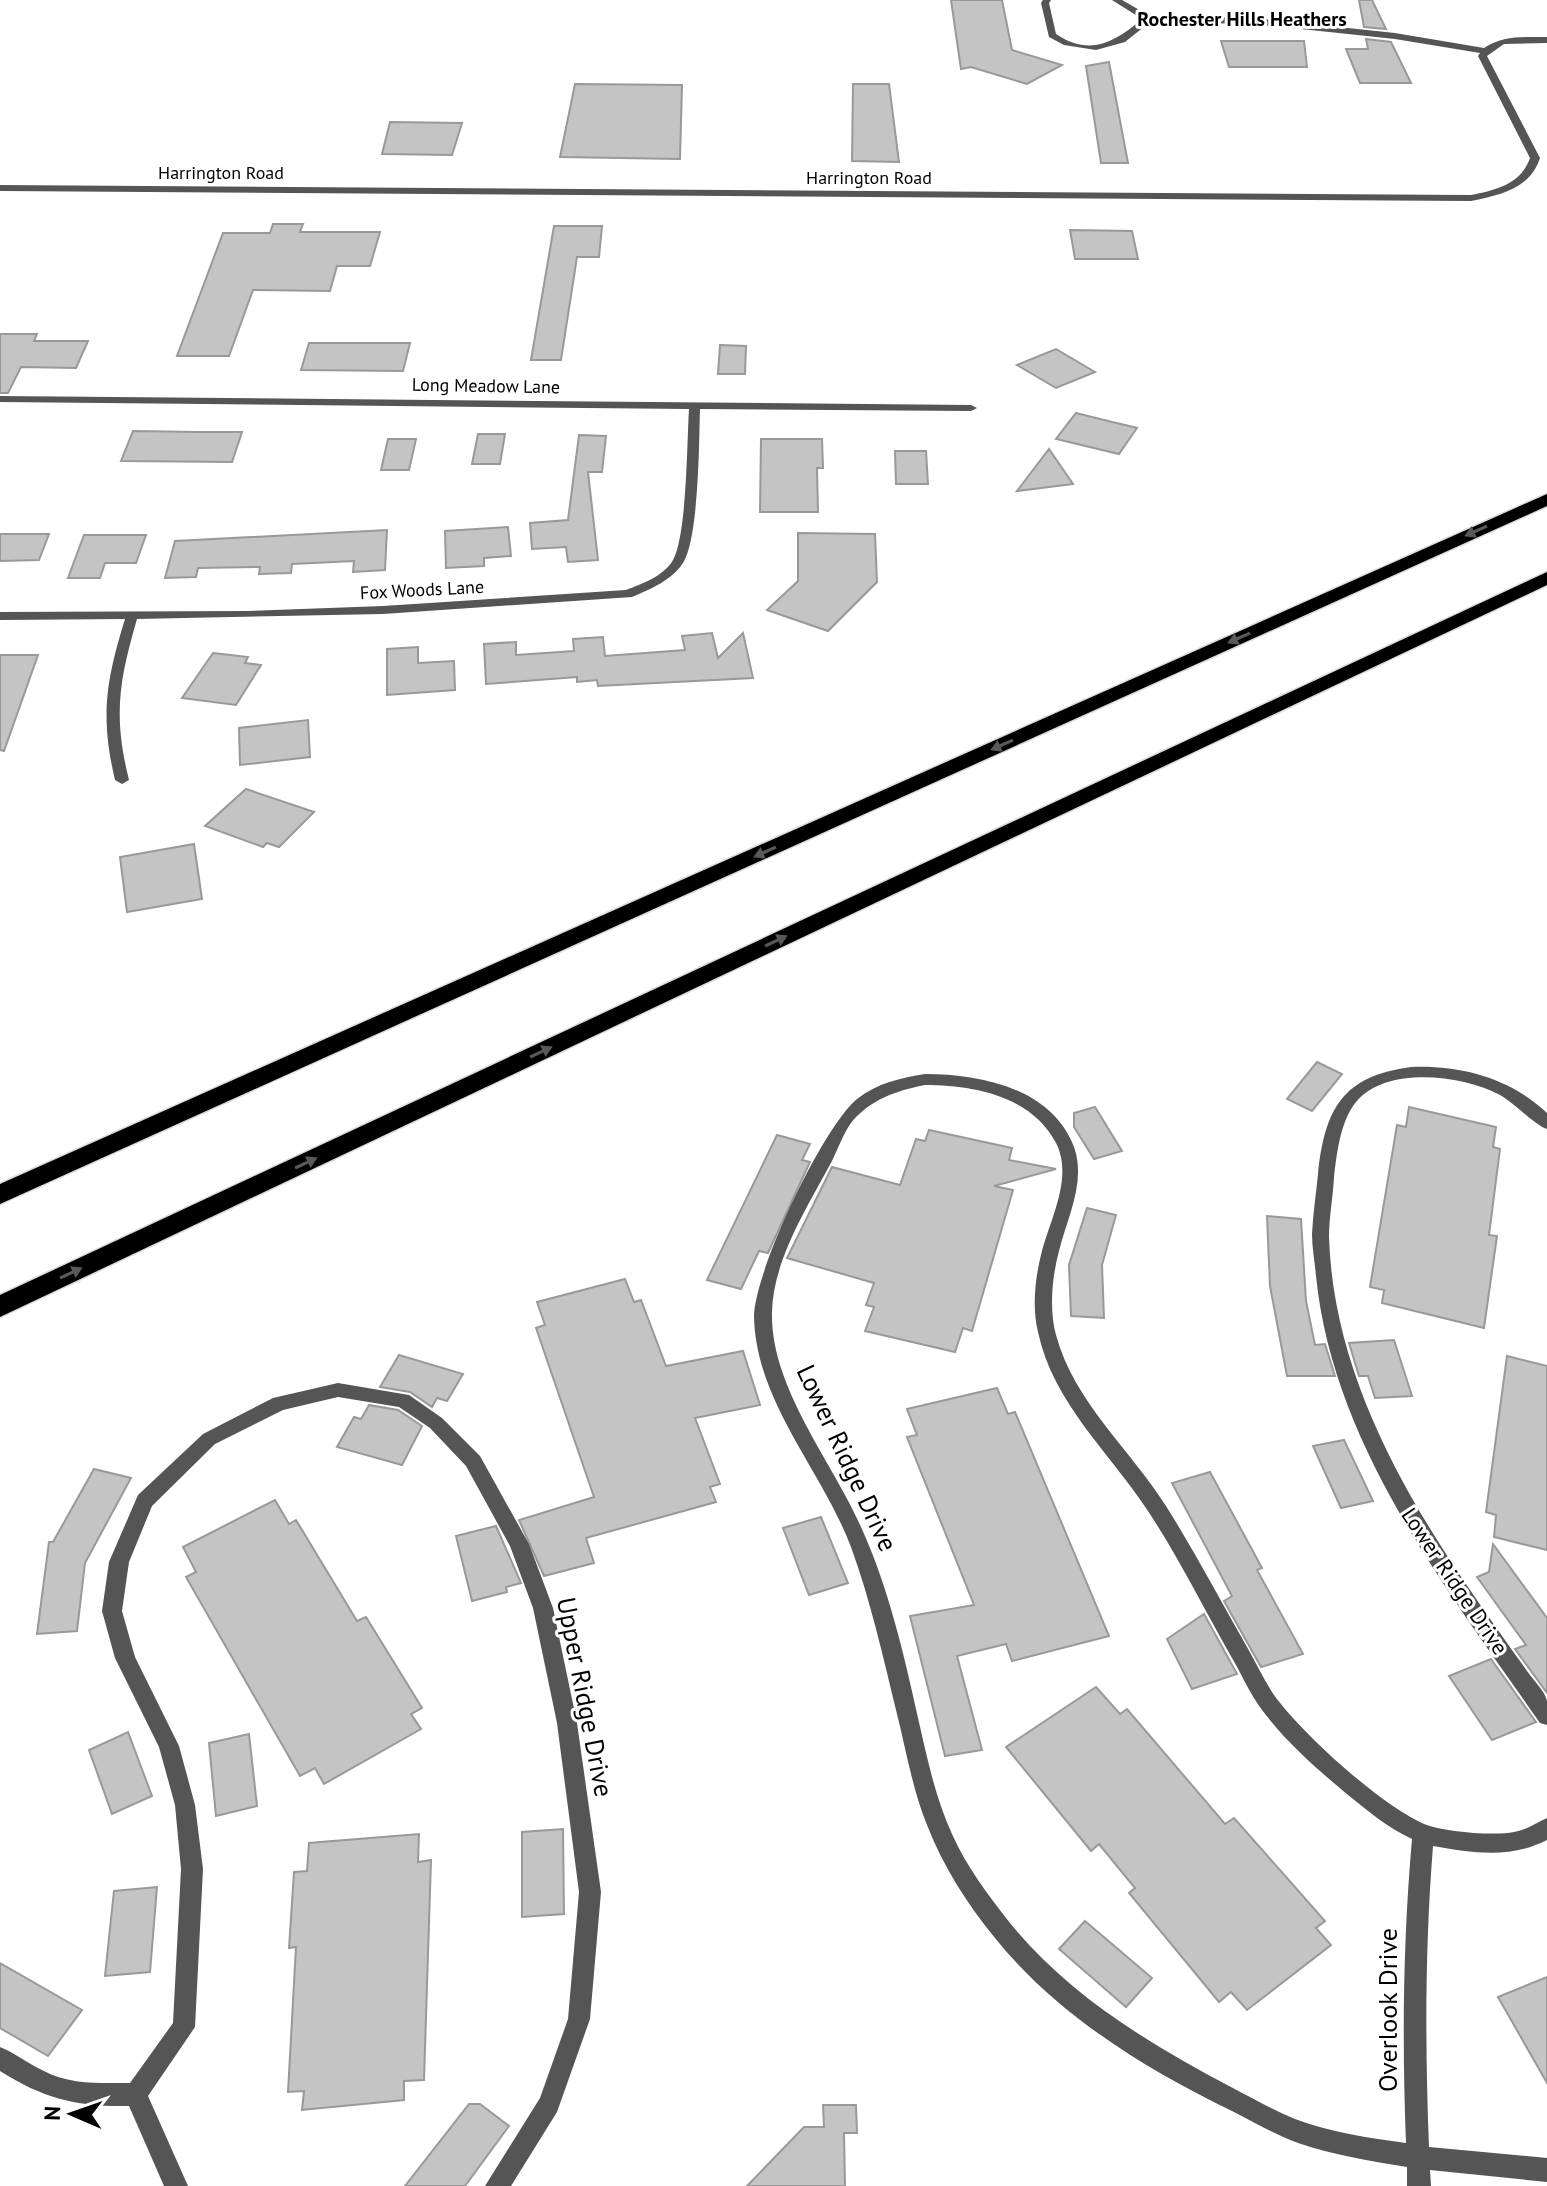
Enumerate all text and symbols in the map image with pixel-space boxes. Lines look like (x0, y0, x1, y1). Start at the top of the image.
district label: Rochester Hills Heathers (1137, 6, 1347, 32)
street label: Harrington Road (158, 161, 284, 184)
street label: Harrington Road (806, 166, 932, 189)
street label: Long Meadow Lane (412, 373, 560, 398)
one-way arrow (1464, 524, 1488, 538)
street label: Fox Woods Lane (359, 575, 485, 604)
one-way arrow (1227, 631, 1251, 645)
one-way arrow (990, 738, 1014, 752)
one-way arrow (753, 845, 777, 858)
one-way arrow (764, 934, 788, 948)
one-way arrow (529, 1045, 553, 1059)
one-way arrow (294, 1156, 317, 1169)
one-way arrow (59, 1266, 82, 1280)
street label: Lower Ridge Drive (790, 1359, 905, 1556)
street label: Lower Ridge Drive (1396, 1502, 1514, 1660)
street label: Upper Ridge Drive (550, 1594, 621, 1800)
street label: Overlook Drive (1371, 1928, 1404, 2092)
north arrow (32, 2074, 112, 2154)
text: N (38, 2106, 66, 2121)

